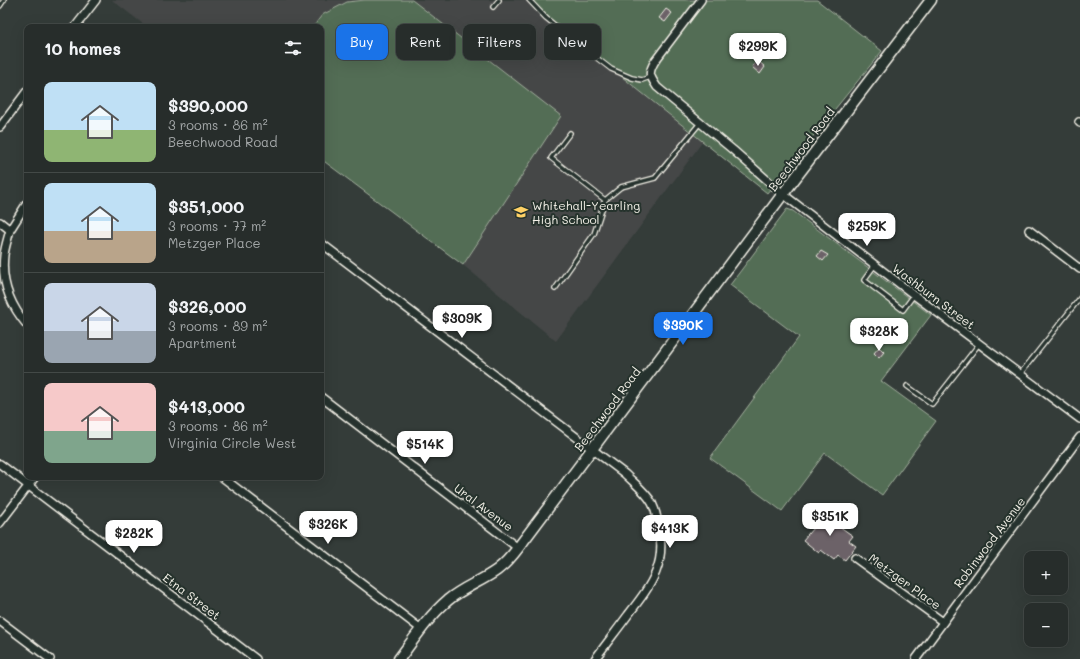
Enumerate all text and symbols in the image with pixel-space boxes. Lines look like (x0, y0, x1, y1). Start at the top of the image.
chip: Buy (336, 24, 388, 60)
chip: Rent (396, 24, 455, 60)
chip: Filters (463, 24, 536, 60)
chip: New (544, 24, 601, 60)
pin: $299K (730, 33, 786, 67)
text: 10 homes (44, 37, 121, 59)
icon: filters (282, 37, 304, 59)
text: $299K (738, 37, 778, 54)
text: $390,000 (168, 94, 248, 116)
icon: home (76, 98, 124, 146)
street label: Beechwood Road (764, 104, 838, 194)
text: 3 rooms · 86 m² (168, 116, 268, 133)
text: Beechwood Road (168, 133, 277, 150)
text: $351,000 (168, 195, 244, 217)
place label: Whitehall-Yearling High School (532, 197, 640, 227)
icon: home (76, 199, 124, 247)
school or university icon: Whitehall-Yearling High School (513, 204, 529, 220)
pin: $259K (839, 213, 895, 247)
text: 3 rooms · 77 m² (168, 217, 266, 234)
text: $259K (847, 217, 887, 234)
text: Metzger Place (168, 234, 261, 251)
street label: Washburn Street (889, 260, 979, 332)
text: $326,000 (168, 295, 247, 317)
icon: home (76, 299, 124, 347)
pin: $309K (434, 305, 490, 339)
text: $309K (442, 309, 482, 326)
pin: $390K (655, 312, 711, 346)
text: $390K (663, 316, 703, 333)
text: 3 rooms · 89 m² (168, 317, 267, 334)
pin: $328K (851, 318, 907, 352)
text: $328K (859, 322, 899, 339)
text: Apartment (168, 334, 237, 351)
street label: Beechwood Road (570, 364, 644, 454)
text: $413,000 (168, 395, 245, 417)
icon: home (76, 399, 124, 447)
text: 3 rooms · 86 m² (168, 417, 268, 434)
pin: $514K (397, 431, 453, 465)
text: Virginia Circle West (168, 434, 296, 451)
text: $514K (406, 435, 444, 452)
street label: Ural Avenue (451, 480, 517, 534)
street label: Robinwood Avenue (950, 494, 1028, 590)
pin: $351K (802, 503, 858, 537)
text: $351K (811, 507, 849, 524)
pin: $326K (300, 511, 356, 545)
text: $326K (308, 515, 348, 532)
pin: $413K (642, 515, 698, 549)
text: $413K (651, 519, 689, 536)
pin: $282K (106, 520, 162, 554)
text: $282K (114, 524, 154, 541)
street label: Metzger Place (866, 549, 944, 613)
map controls (1024, 551, 1068, 647)
button: + (1024, 551, 1068, 595)
street label: Etna Street (160, 569, 224, 623)
button: − (1024, 603, 1068, 647)

